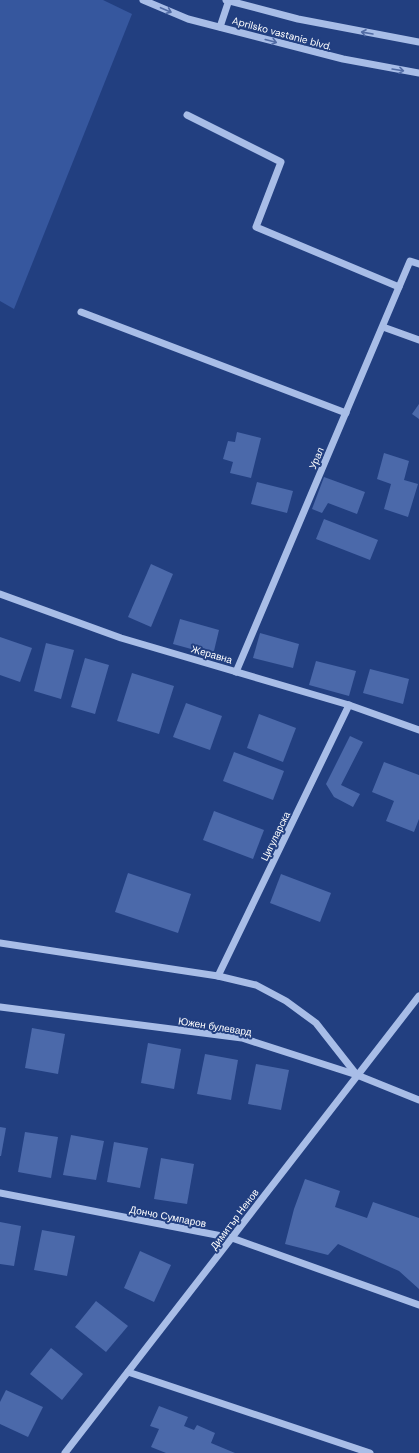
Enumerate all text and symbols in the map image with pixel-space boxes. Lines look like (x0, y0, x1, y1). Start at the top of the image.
one-way arrow (159, 6, 171, 14)
street label: Aprilsko vastanie blvd. (231, 14, 333, 53)
one-way arrow (361, 29, 374, 37)
one-way arrow (264, 38, 277, 45)
one-way arrow (391, 66, 404, 74)
street label: Урал (306, 445, 327, 471)
street label: Жеравна (190, 642, 234, 667)
street label: Цигуларска (258, 809, 293, 863)
street label: Южен булевард (177, 1014, 253, 1039)
street label: Димитър Ненов (207, 1186, 262, 1252)
street label: Дончо Сумпаров (128, 1203, 207, 1230)

